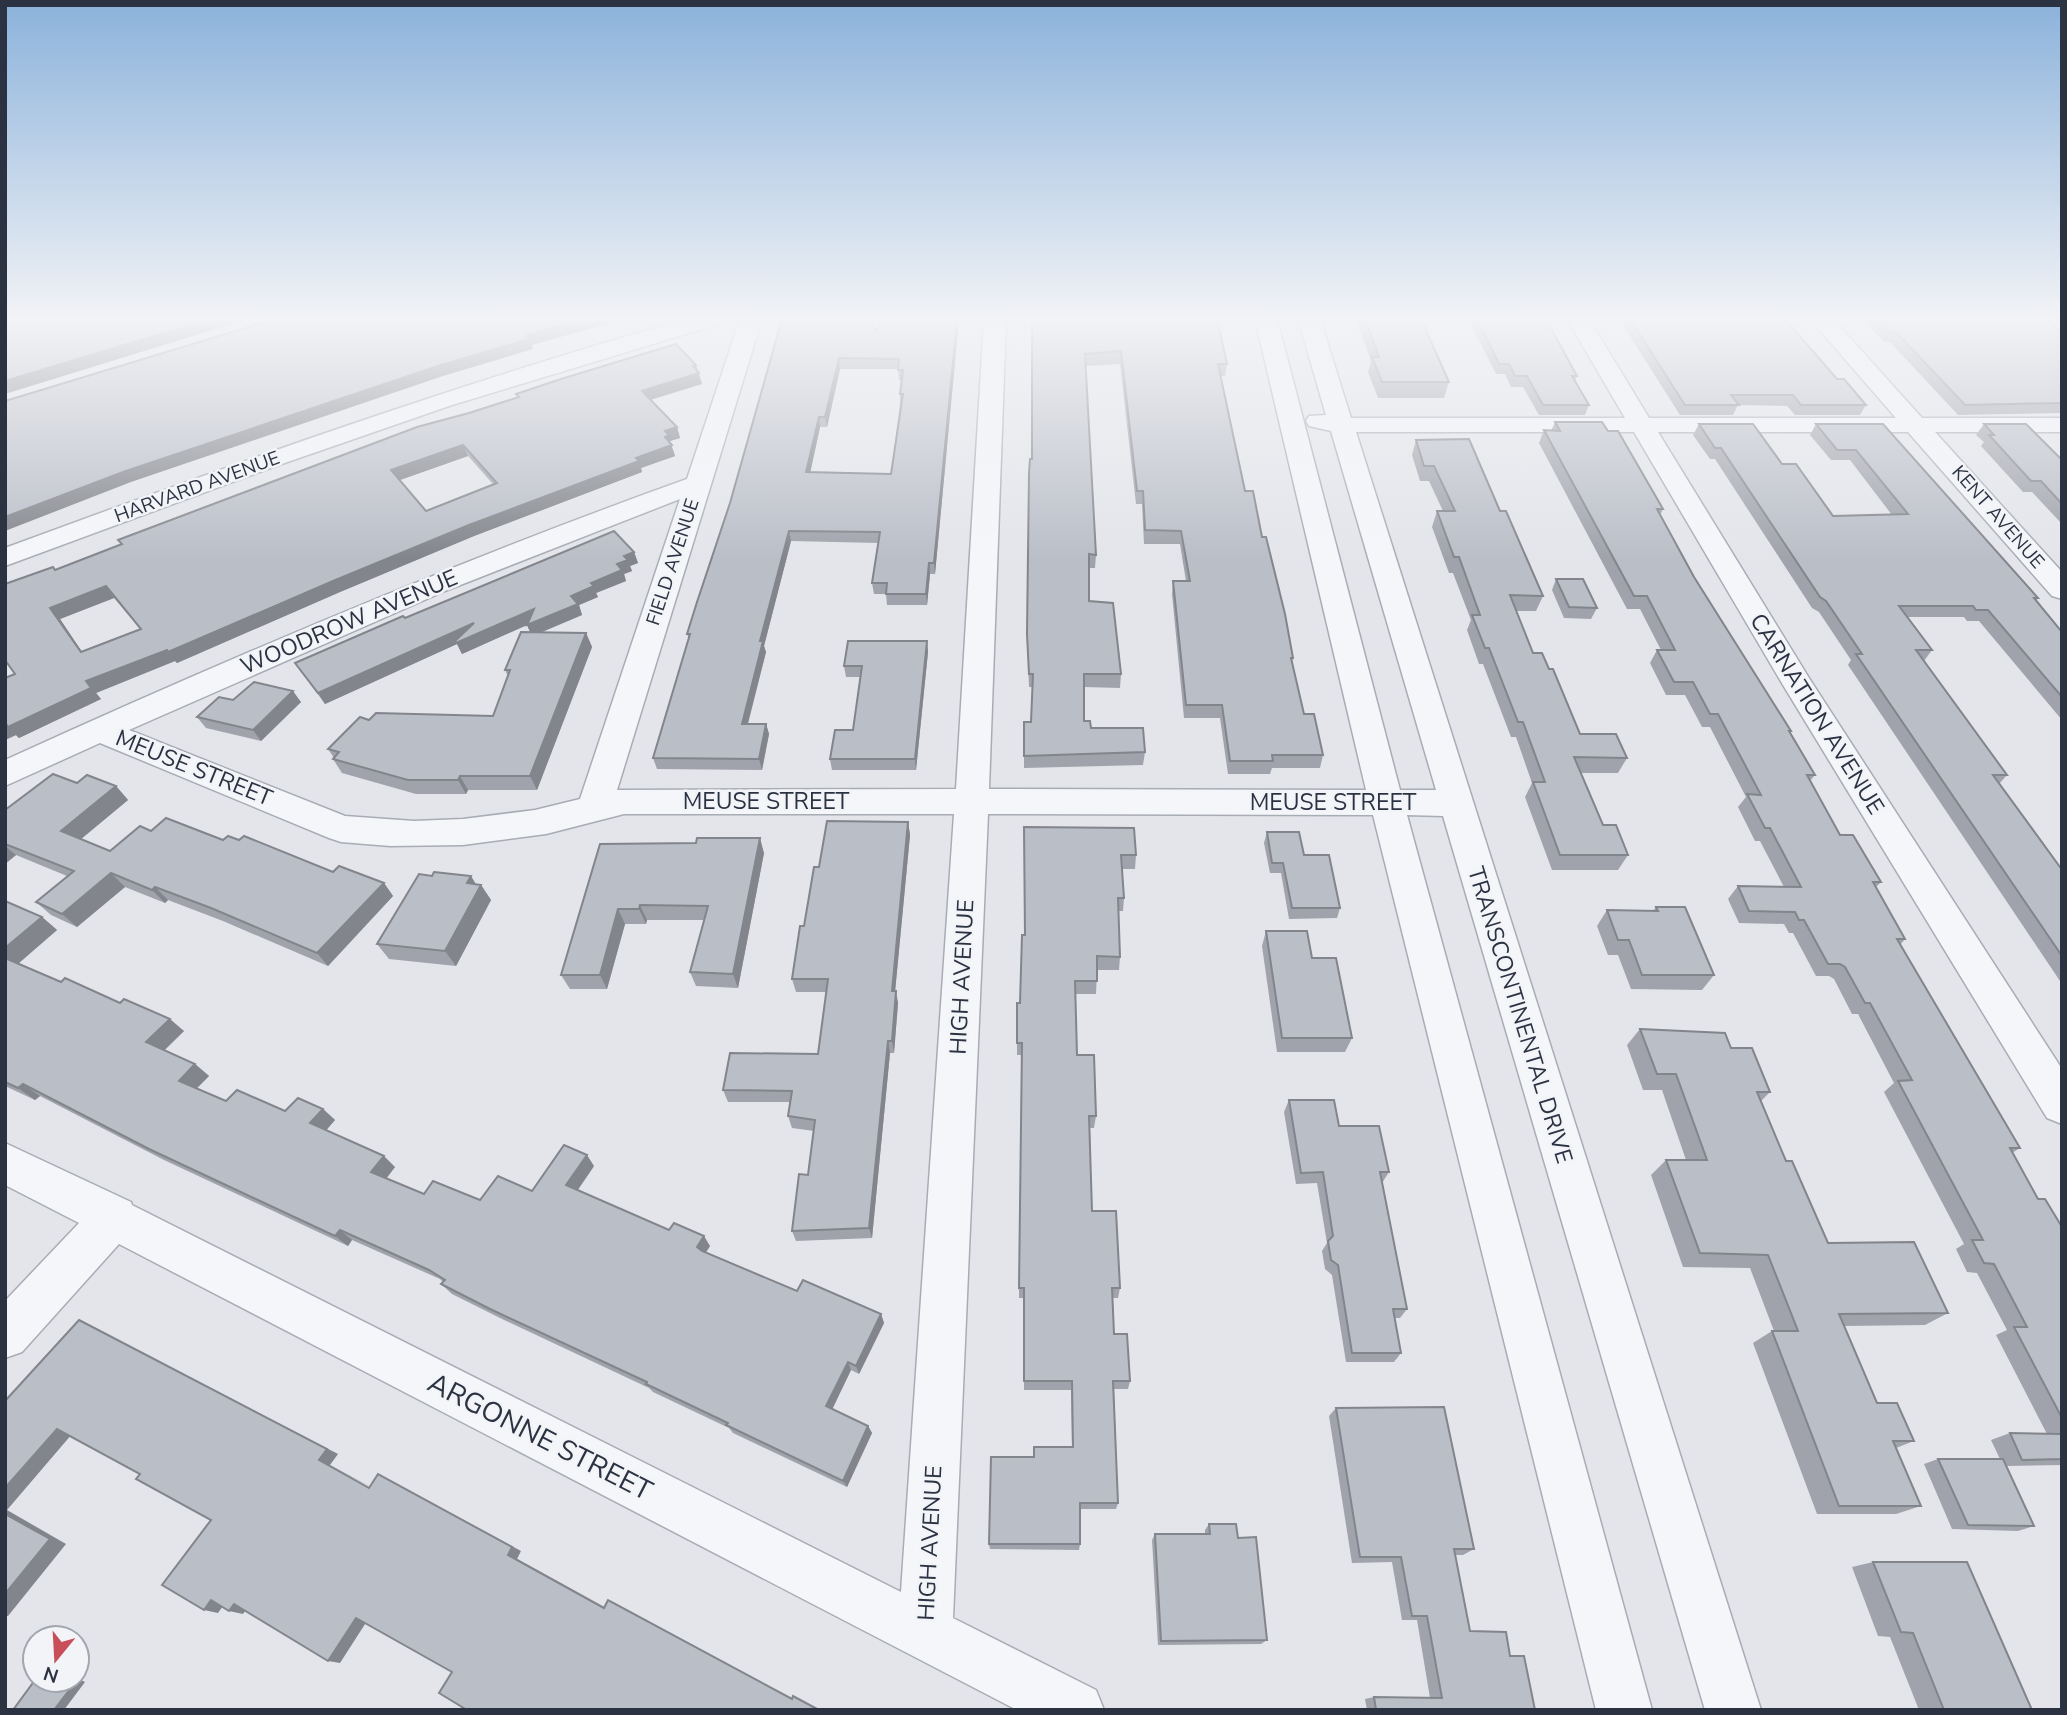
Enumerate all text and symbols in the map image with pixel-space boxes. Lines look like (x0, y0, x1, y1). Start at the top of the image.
street label: HARVARD AVENUE (111, 445, 283, 529)
street label: KENT AVENUE (1946, 460, 2050, 574)
street label: FIELD AVENUE (640, 495, 706, 629)
street label: WOODROW AVENUE (236, 562, 462, 682)
street label: CARNATION AVENUE (1743, 608, 1891, 820)
street label: MEUSE STREET (111, 722, 277, 814)
street label: MEUSE STREET (683, 786, 849, 817)
street label: MEUSE STREET (1250, 787, 1416, 818)
street label: TRANSCONTINENTAL DRIVE (1460, 863, 1580, 1167)
street label: HIGH AVENUE (942, 899, 982, 1055)
street label: ARGONNE STREET (421, 1364, 659, 1510)
street label: HIGH AVENUE (910, 1465, 950, 1621)
north arrow (21, 1624, 91, 1694)
text: N (40, 1660, 62, 1689)

